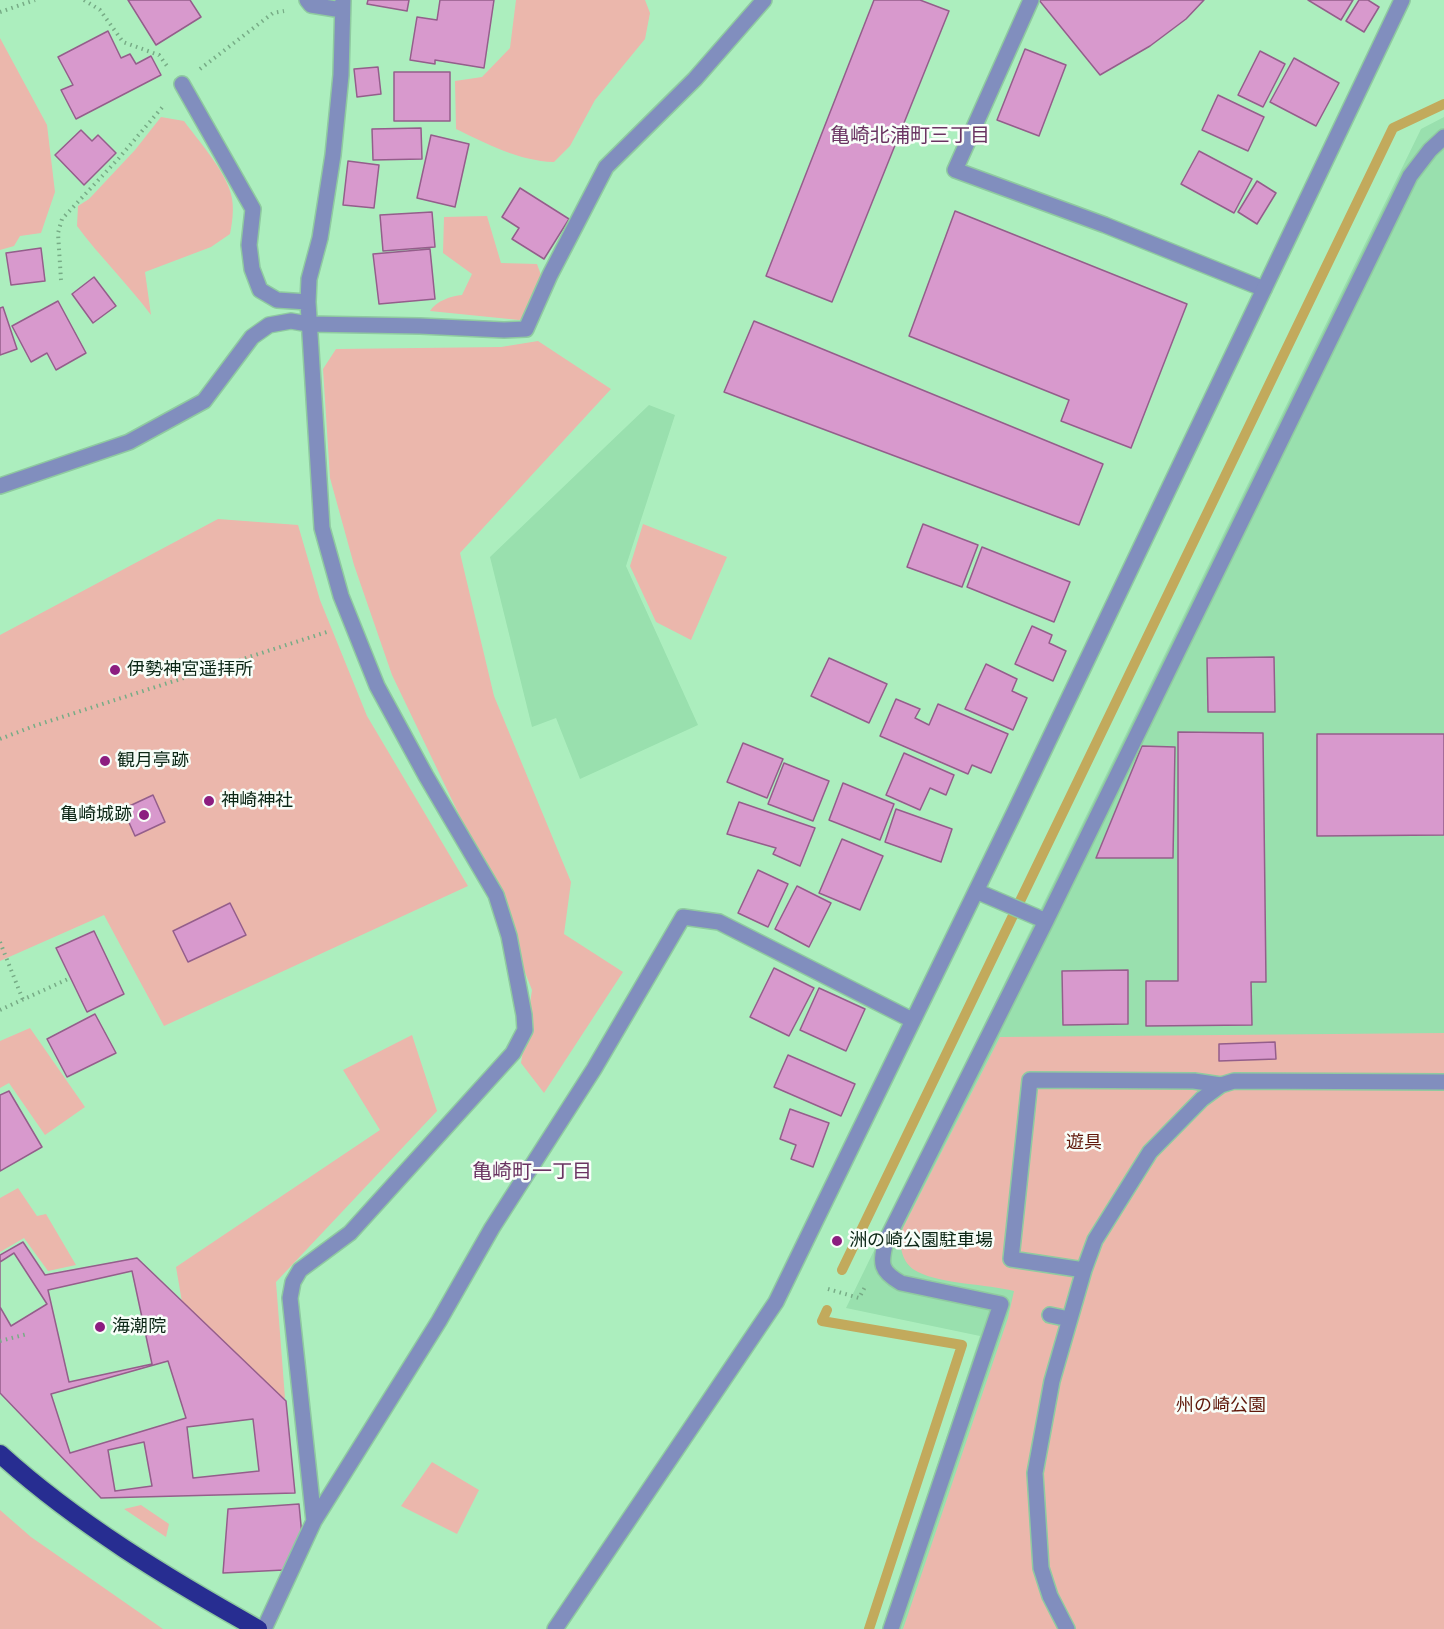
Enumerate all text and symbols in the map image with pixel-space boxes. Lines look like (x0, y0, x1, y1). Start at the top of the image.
district label: 亀崎北浦町三丁目 (830, 125, 990, 149)
place label: 伊勢神宮遥拝所 (127, 659, 253, 681)
marker: 伊勢神宮遥拝所 (108, 663, 122, 677)
place label: 観月亭跡 (117, 750, 189, 772)
marker: 観月亭跡 (98, 754, 112, 768)
place label: 神崎神社 (221, 790, 293, 812)
marker: 神崎神社 (202, 794, 216, 808)
place label: 亀崎城跡 (60, 804, 132, 826)
marker: 亀崎城跡 (137, 808, 151, 822)
park label: 遊具 (1066, 1132, 1102, 1154)
district label: 亀崎町一丁目 (472, 1161, 592, 1185)
place label: 洲の崎公園駐車場 (849, 1230, 993, 1252)
marker: 洲の崎公園駐車場 (830, 1234, 844, 1248)
place label: 海潮院 (112, 1316, 166, 1338)
marker: 海潮院 (93, 1320, 107, 1334)
park label: 州の崎公園 (1176, 1395, 1266, 1417)

